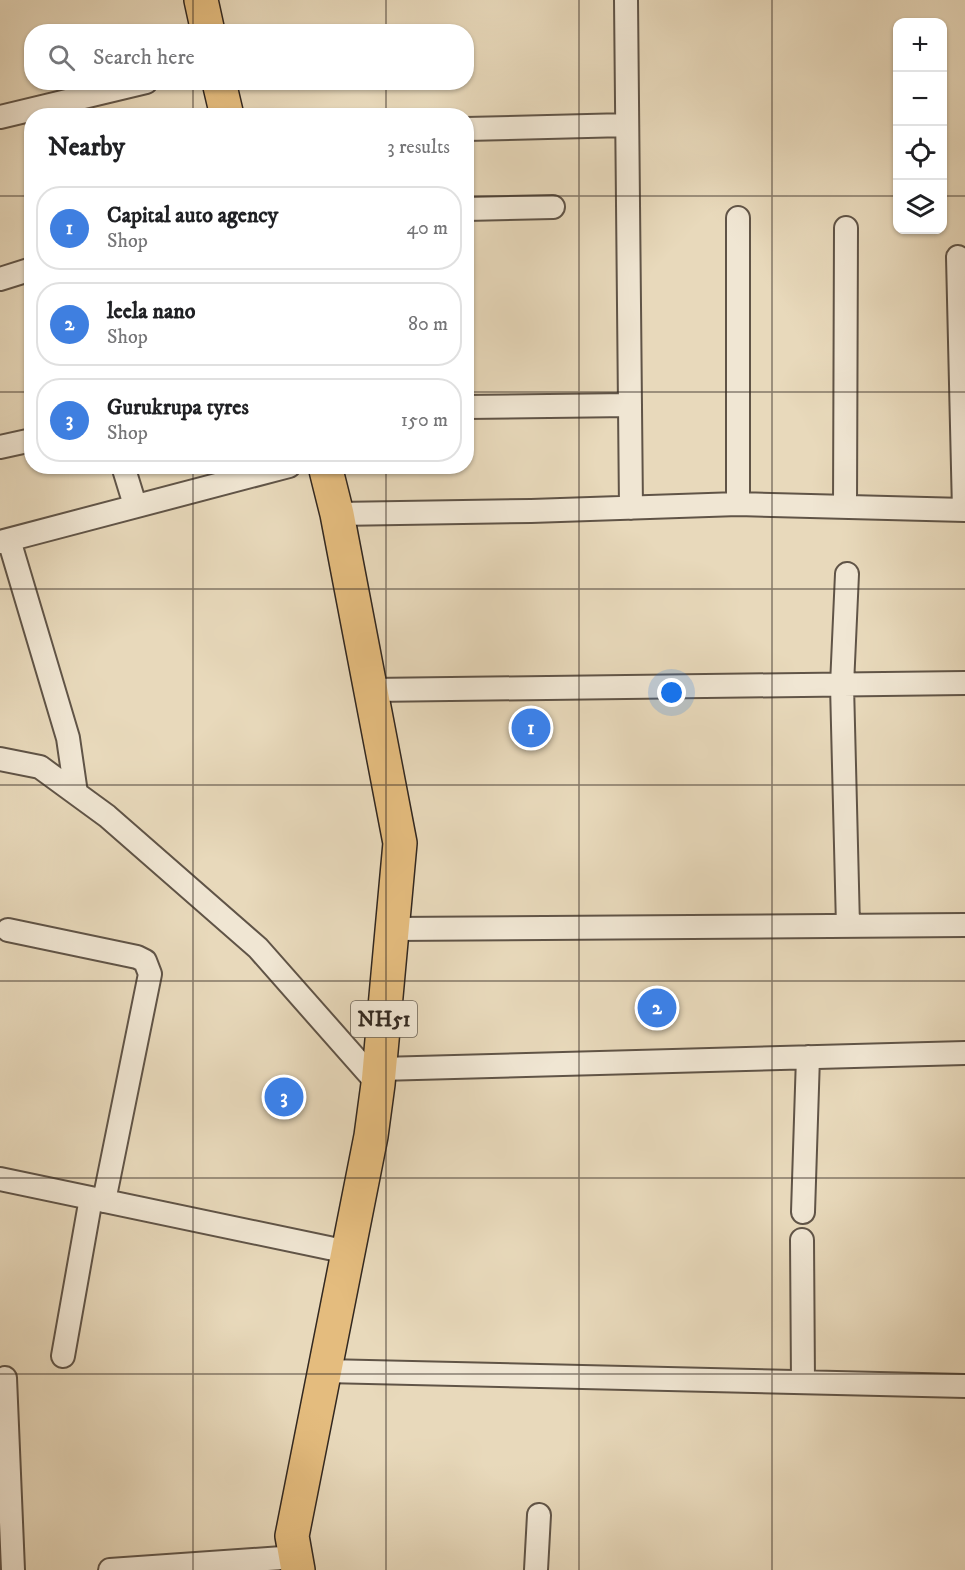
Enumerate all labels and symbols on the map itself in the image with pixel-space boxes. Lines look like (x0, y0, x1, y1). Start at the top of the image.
your location (657, 678, 686, 707)
pin: 1 (512, 706, 550, 750)
pin: 2 (638, 986, 676, 1030)
road number: NH51 (351, 1001, 417, 1037)
pin: 3 (264, 1074, 304, 1120)

